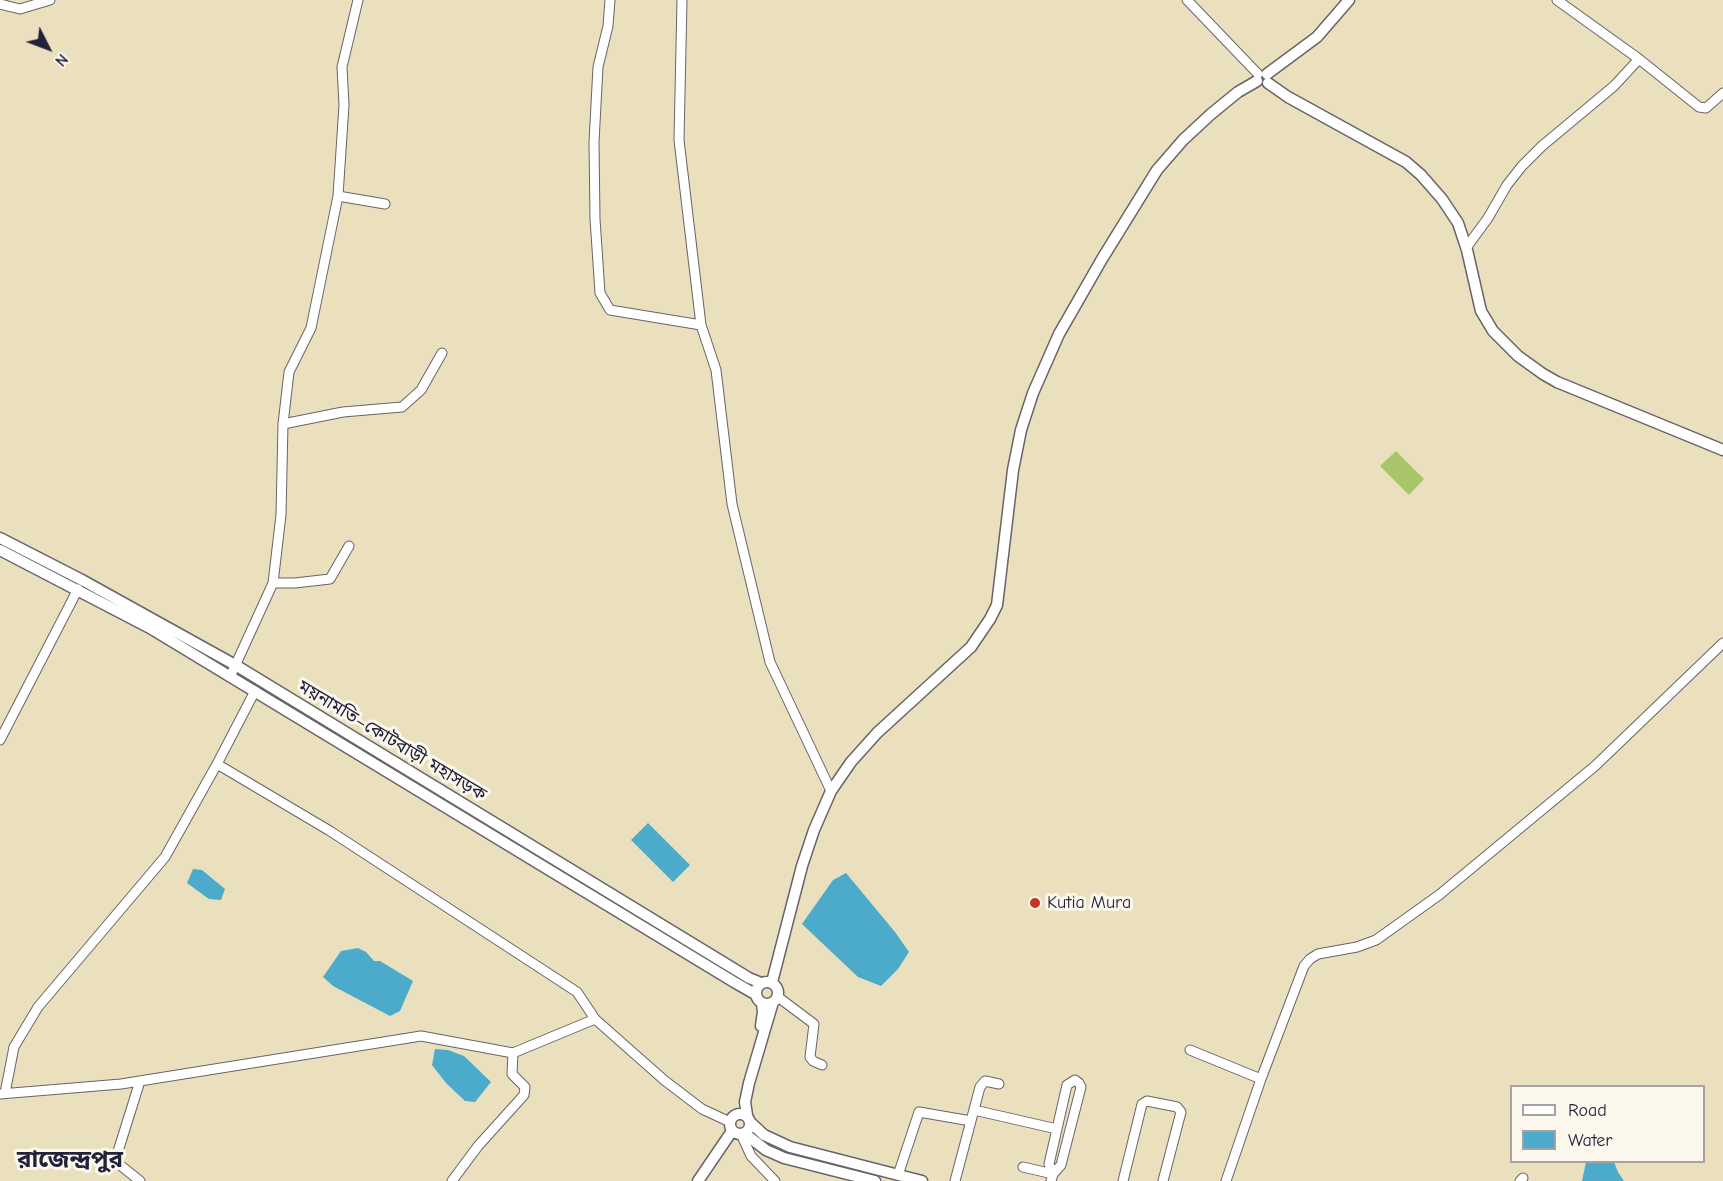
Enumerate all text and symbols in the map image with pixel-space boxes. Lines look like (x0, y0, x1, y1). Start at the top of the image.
north arrow (18, 18, 78, 78)
text: N (51, 50, 72, 70)
street label: ময়নামতি–কোটবাড়ী মহাসড়ক (294, 676, 490, 806)
place label: Kutia Mura (1047, 892, 1131, 914)
marker: Kutia Mura (1028, 896, 1042, 910)
legend (1510, 1085, 1705, 1163)
text: Road (1568, 1100, 1607, 1121)
text: Water (1568, 1130, 1612, 1151)
district label: রাজেন্দ্রপুর (17, 1146, 123, 1174)

